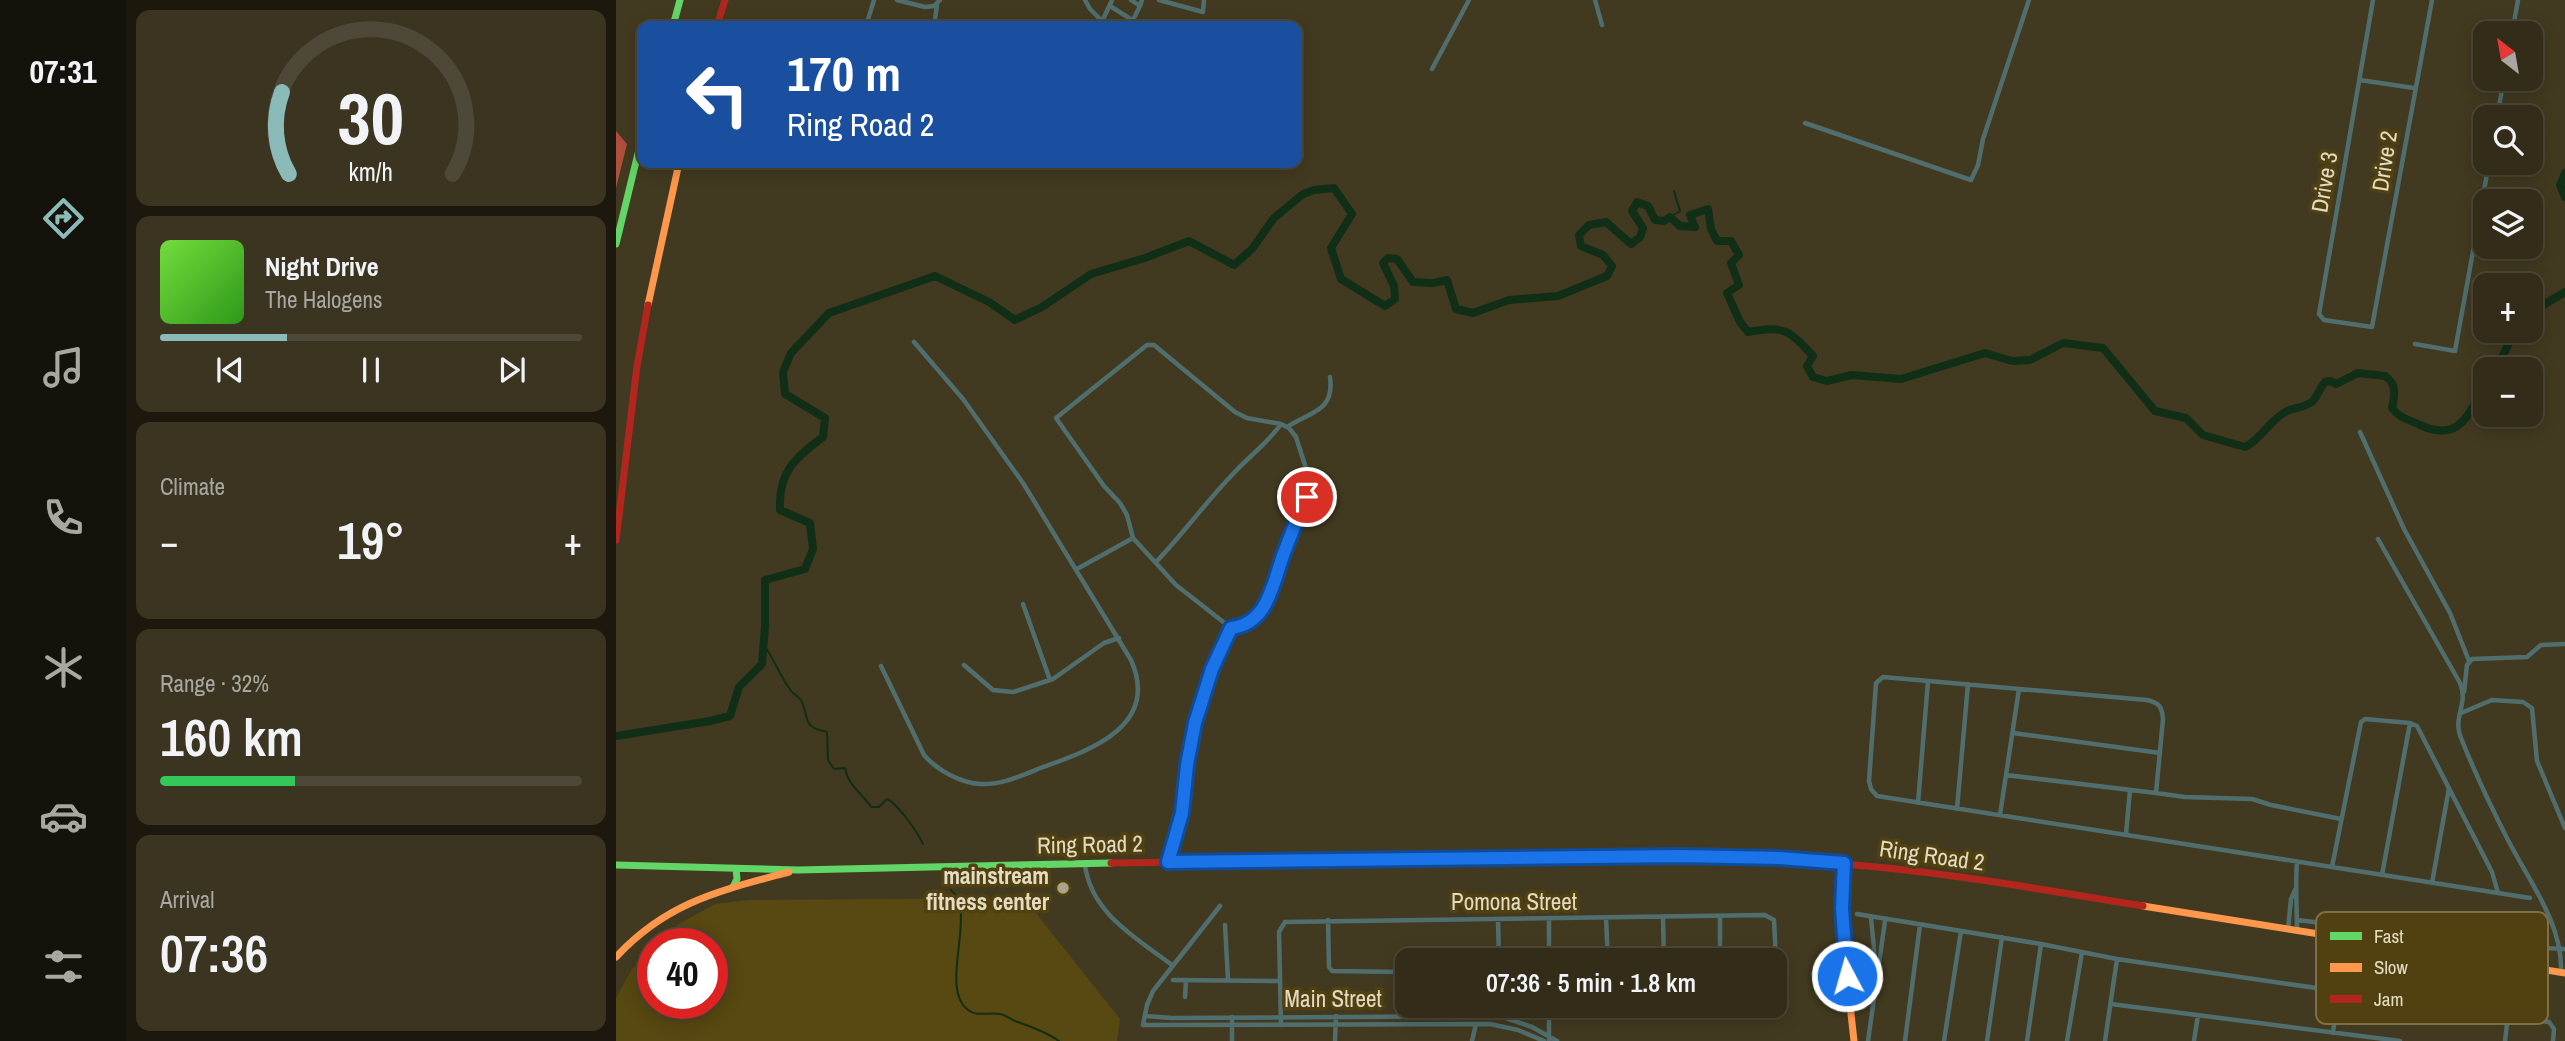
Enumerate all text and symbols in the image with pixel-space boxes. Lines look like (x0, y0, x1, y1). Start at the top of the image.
north arrow (2473, 21, 2543, 91)
map controls (2473, 21, 2543, 427)
text: 170 m (787, 40, 901, 106)
icon: left (672, 49, 763, 140)
text: 07:31 (29, 50, 97, 93)
text: 30 (338, 69, 404, 167)
text: Ring Road 2 (787, 103, 934, 146)
button: search (2473, 105, 2543, 175)
street label: Drive 2 (2364, 129, 2404, 193)
street label: Drive 3 (2303, 149, 2345, 215)
text: km/h (349, 155, 393, 189)
button: layers (2473, 189, 2543, 259)
icon: directions (39, 194, 88, 243)
text: Night Drive (265, 249, 379, 284)
button: + (2473, 273, 2543, 343)
text: The Halogens (265, 284, 382, 315)
icon: music (39, 343, 88, 392)
icon: previous (211, 351, 249, 389)
icon: pause (352, 351, 390, 389)
icon: next (493, 351, 531, 389)
button: − (2473, 357, 2543, 427)
pin (1277, 467, 1337, 527)
text: Climate (160, 471, 225, 502)
icon: arrive (1288, 478, 1326, 516)
icon: phone (39, 493, 88, 542)
text: 19° (337, 505, 405, 575)
text: − (160, 516, 178, 567)
text: + (564, 516, 582, 567)
icon: climate (39, 643, 88, 692)
text: Range · 32% (160, 668, 269, 699)
text: 160 km (160, 702, 303, 772)
icon: car (39, 792, 88, 841)
street label: Ring Road 2 (1037, 828, 1143, 860)
street label: Ring Road 2 (1877, 832, 1987, 878)
place label: mainstream fitness center (926, 860, 1050, 917)
marker: mainstream fitness center (1055, 880, 1071, 896)
text: Arrival (160, 884, 215, 915)
street label: Pomona Street (1451, 886, 1577, 917)
legend (2316, 912, 2548, 1024)
text: 07:36 (160, 918, 268, 988)
text: Fast (2374, 923, 2404, 949)
speed limit sign: 40 (637, 928, 728, 1019)
position arrow (1810, 939, 1884, 1013)
icon: filters (39, 942, 88, 991)
text: Slow (2374, 954, 2409, 980)
text: 07:36 · 5 min · 1.8 km (1486, 965, 1696, 1000)
street label: Main Street (1284, 983, 1382, 1014)
text: Jam (2374, 986, 2403, 1012)

